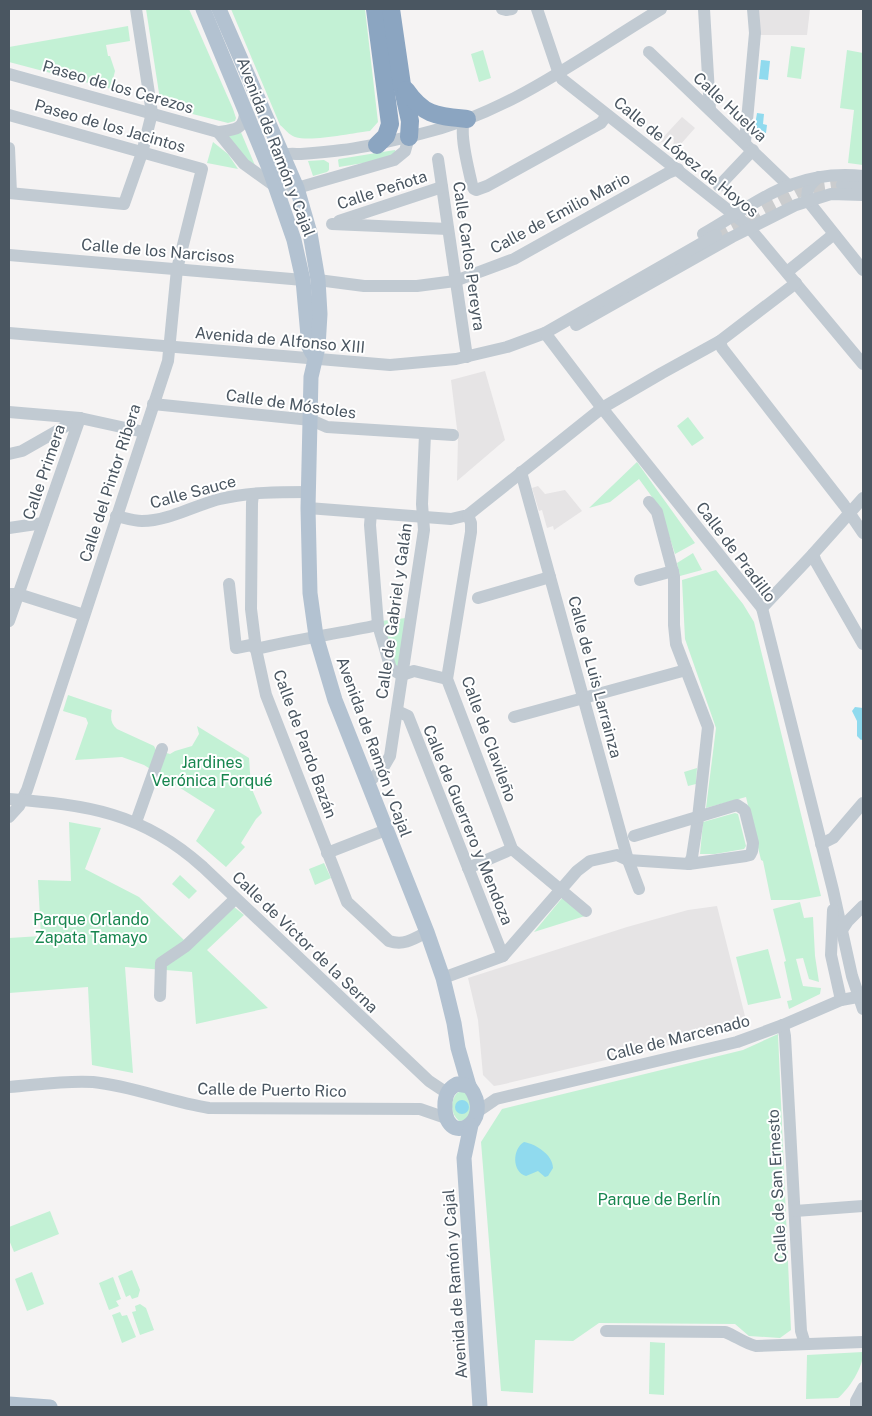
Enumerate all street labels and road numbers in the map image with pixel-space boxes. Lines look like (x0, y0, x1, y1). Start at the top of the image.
street label: Avenida de Ramón y Cajal (233, 55, 319, 239)
street label: Paseo de los Cerezos (40, 56, 196, 118)
street label: Calle Huelva (689, 68, 771, 146)
street label: Calle de López de Hoyos (610, 93, 762, 221)
street label: Paseo de los Jacintos (32, 95, 188, 157)
street label: Calle Peñota (335, 166, 429, 214)
street label: Calle de Emilio Mario (487, 168, 633, 258)
street label: Calle Carlos Pereyra (449, 180, 489, 332)
street label: Calle de los Narcisos (80, 235, 236, 267)
street label: Avenida de Alfonso XIII (194, 323, 366, 357)
street label: Calle de Móstoles (225, 385, 357, 423)
street label: Calle del Pintor Ribera (75, 401, 145, 565)
street label: Calle Primera (19, 422, 69, 522)
street label: Calle Sauce (148, 471, 238, 513)
street label: Calle de Pradillo (692, 498, 780, 606)
street label: Calle de Gabriel y Galán (372, 522, 416, 700)
street label: Calle de Luis Larrainza (564, 594, 626, 760)
street label: Avenida de Ramón y Cajal (332, 654, 416, 840)
street label: Calle de Pardo Bazán (269, 667, 341, 821)
street label: Calle de Clavileño (457, 674, 521, 804)
street label: Calle de Guerrero y Mendoza (419, 722, 517, 928)
street label: Calle de Víctor de la Serna (228, 867, 382, 1017)
street label: Calle de Marcenado (604, 1011, 752, 1065)
street label: Calle de Puerto Rico (197, 1079, 347, 1101)
street label: Calle de San Ernesto (763, 1109, 791, 1263)
street label: Avenida de Ramón y Cajal (439, 1188, 471, 1380)

